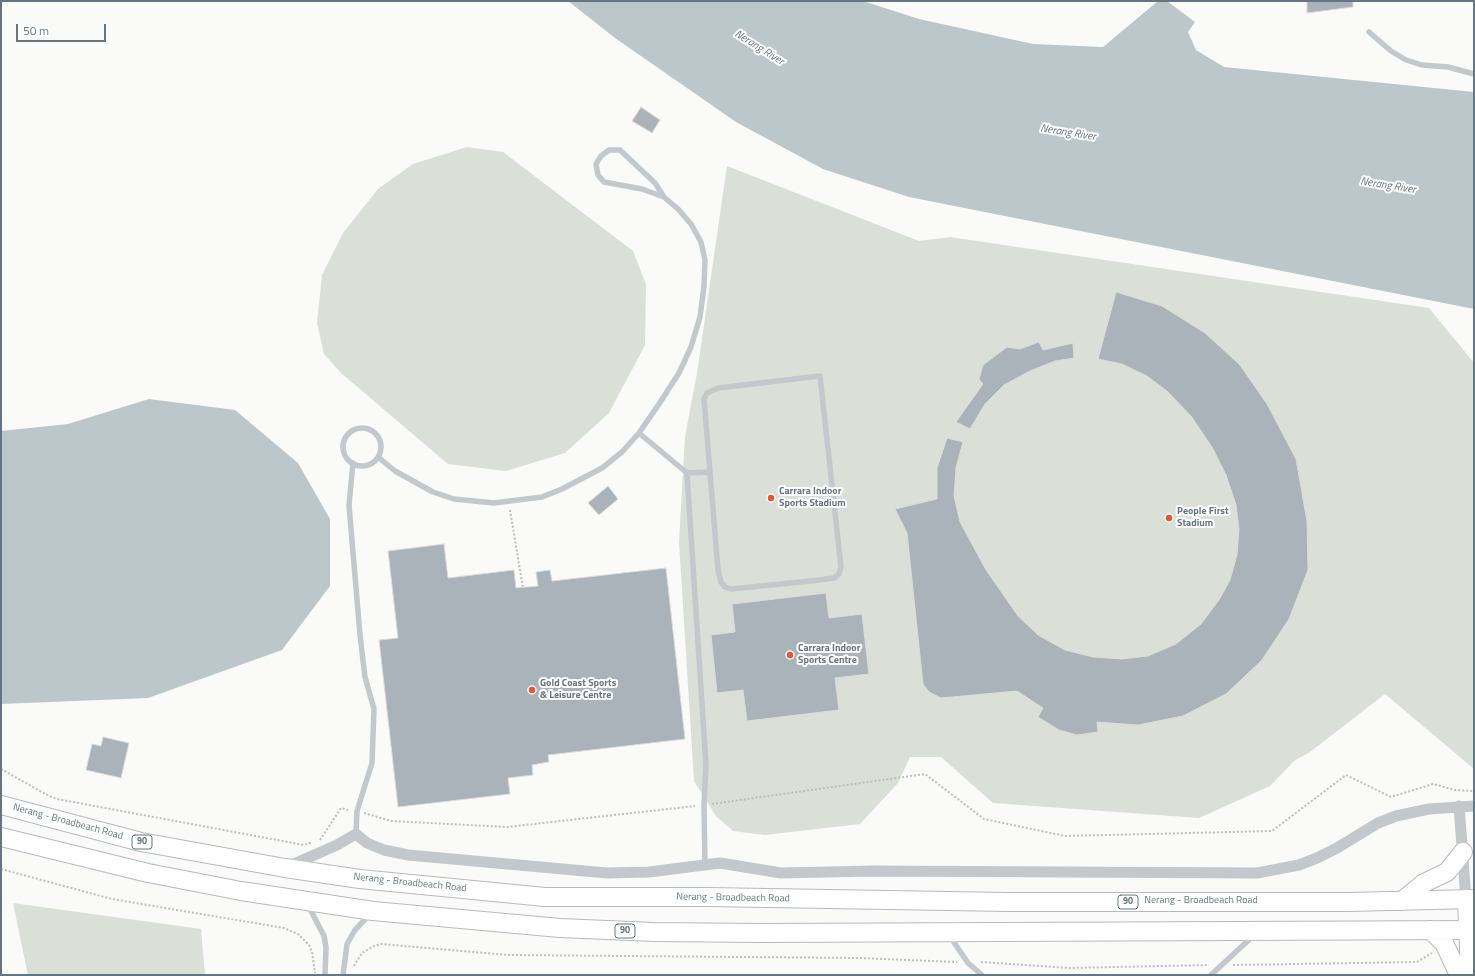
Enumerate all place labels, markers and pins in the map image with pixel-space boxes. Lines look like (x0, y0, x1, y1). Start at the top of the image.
place label: Carrara Indoor Sports Stadium (779, 486, 846, 510)
marker: Carrara Indoor Sports Stadium (766, 493, 776, 503)
place label: People First Stadium (1177, 506, 1229, 530)
marker: People First Stadium (1164, 513, 1174, 523)
place label: Carrara Indoor Sports Centre (798, 643, 860, 666)
marker: Carrara Indoor Sports Centre (785, 650, 795, 660)
place label: Gold Coast Sports & Leisure Centre (540, 678, 616, 702)
marker: Gold Coast Sports & Leisure Centre (527, 685, 537, 695)

